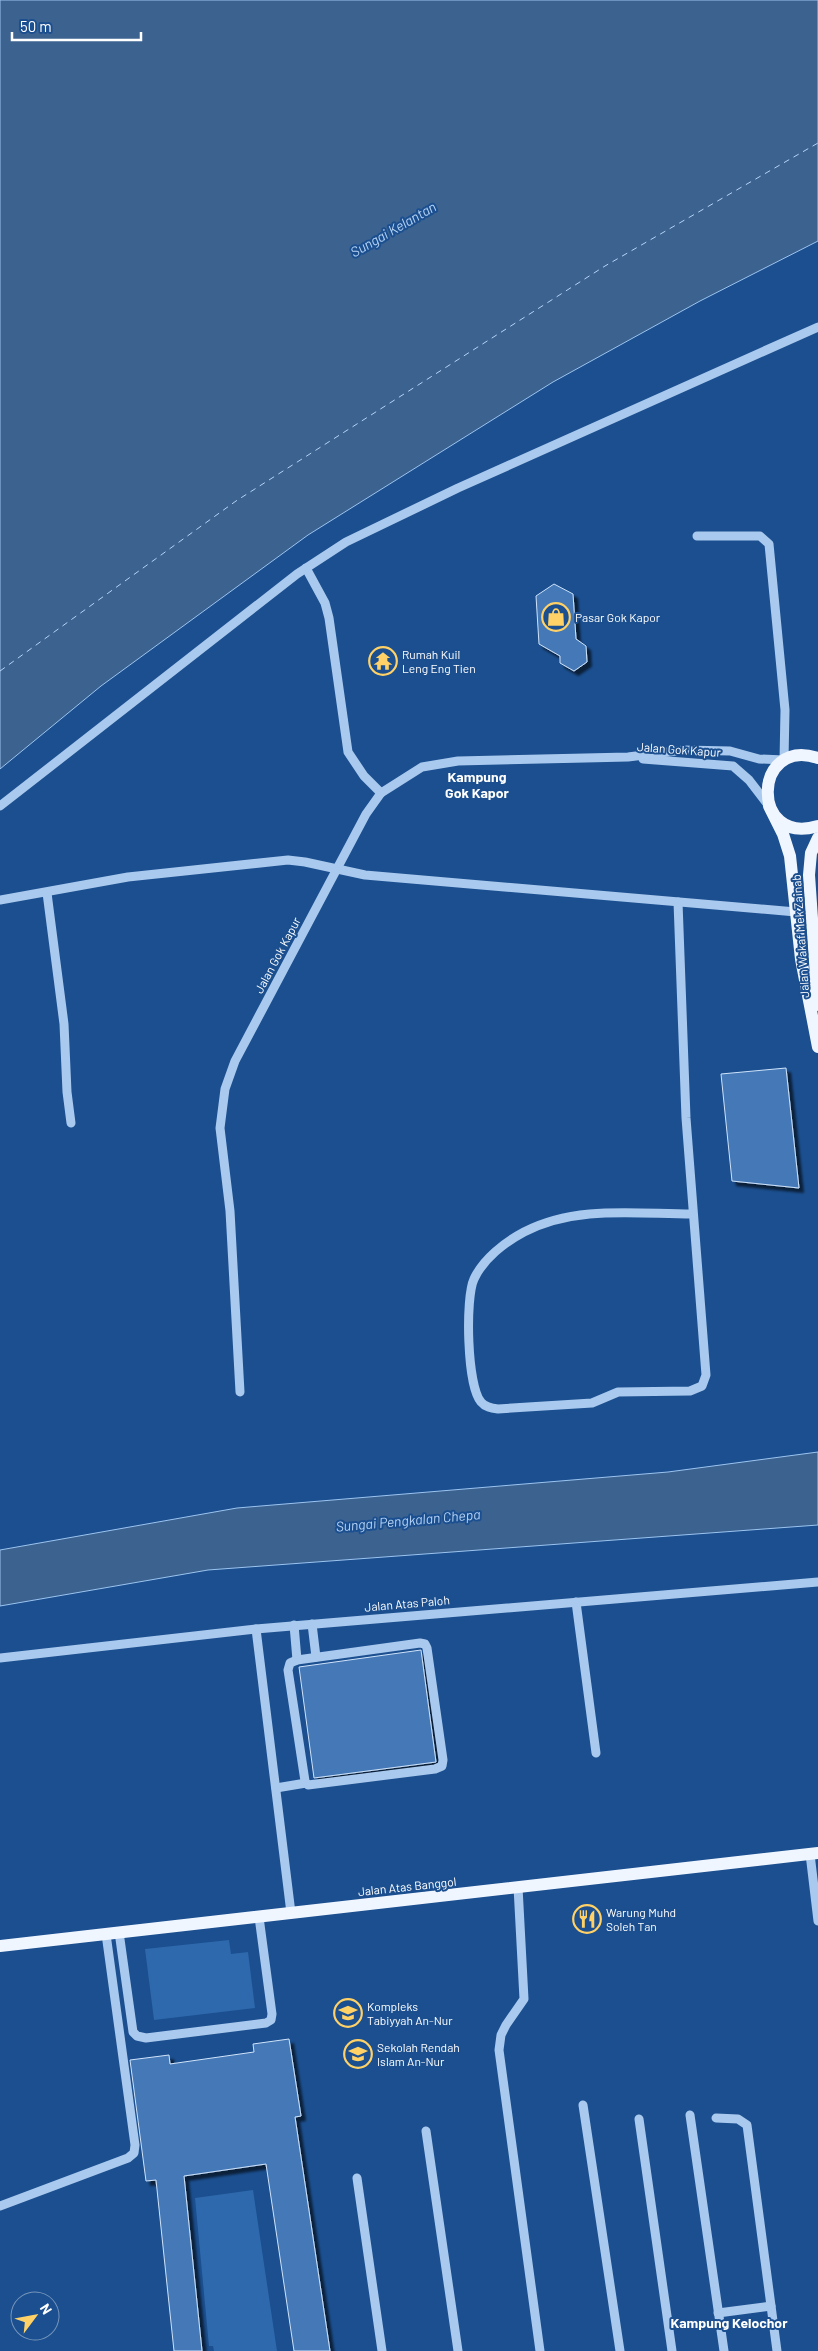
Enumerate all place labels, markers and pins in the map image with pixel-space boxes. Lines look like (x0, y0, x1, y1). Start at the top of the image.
shop icon: Pasar Gok Kapor (541, 602, 571, 632)
place label: Pasar Gok Kapor (575, 610, 661, 624)
temple icon: Rumah Kuil Leng Eng Tien (368, 646, 398, 676)
place label: Rumah Kuil Leng Eng Tien (402, 647, 476, 675)
restaurant icon: Warung Muhd Soleh Tan (572, 1904, 602, 1934)
place label: Warung Muhd Soleh Tan (606, 1905, 676, 1933)
school or university icon: Kompleks Tabiyyah An-Nur (333, 1998, 363, 2028)
place label: Kompleks Tabiyyah An-Nur (367, 1999, 453, 2027)
school or university icon: Sekolah Rendah Islam An-Nur (343, 2039, 373, 2069)
place label: Sekolah Rendah Islam An-Nur (377, 2040, 460, 2068)

